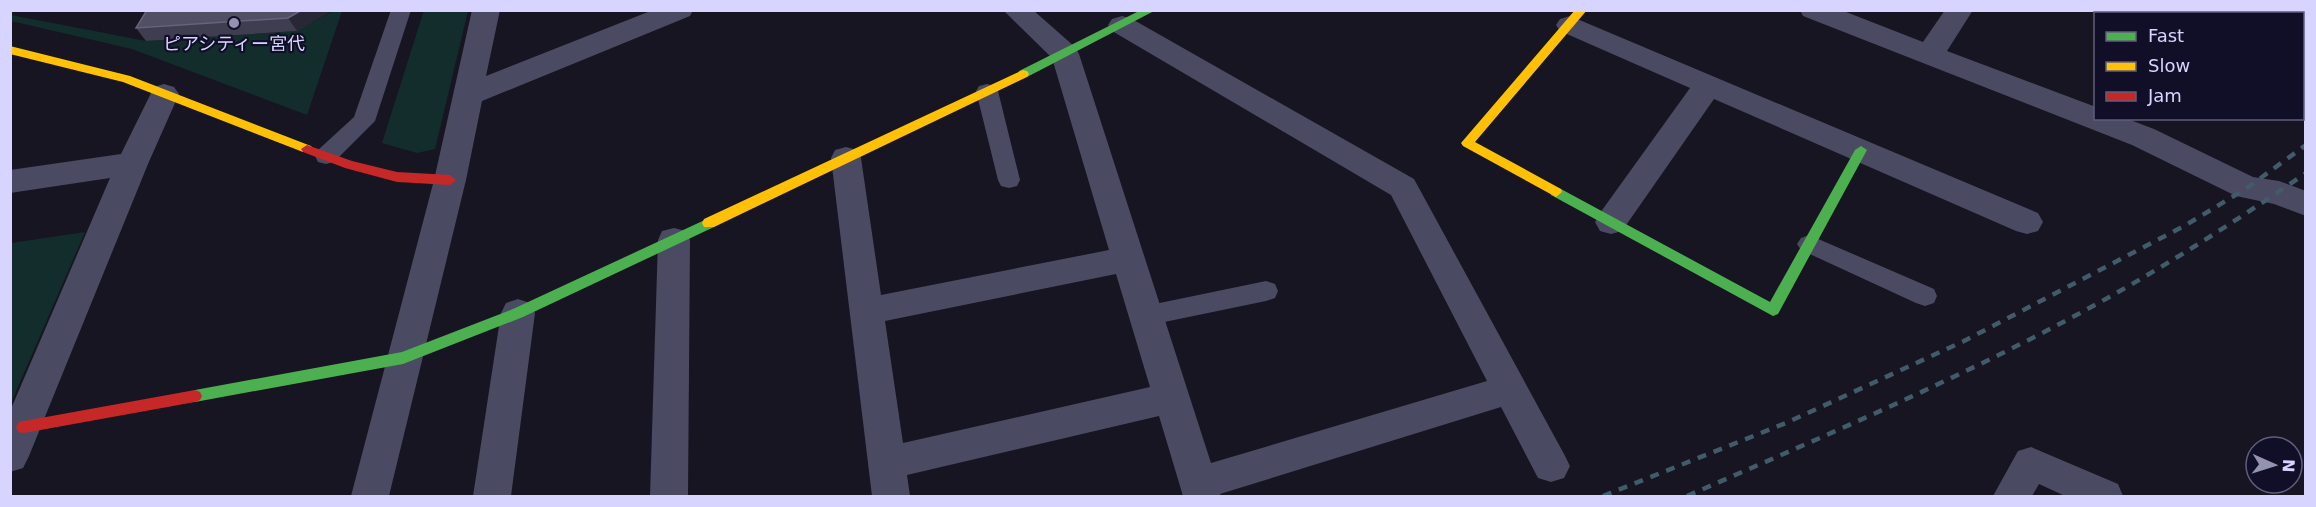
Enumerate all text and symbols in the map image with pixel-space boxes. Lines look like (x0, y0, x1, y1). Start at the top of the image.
legend (2094, 12, 2304, 120)
marker: ピアシティー宮代 (227, 16, 241, 30)
text: Fast (2148, 25, 2184, 46)
place label: ピアシティー宮代 (163, 33, 305, 54)
text: Slow (2148, 55, 2190, 76)
text: Jam (2147, 85, 2182, 106)
north arrow (2244, 435, 2304, 495)
text: N (2279, 459, 2298, 473)

